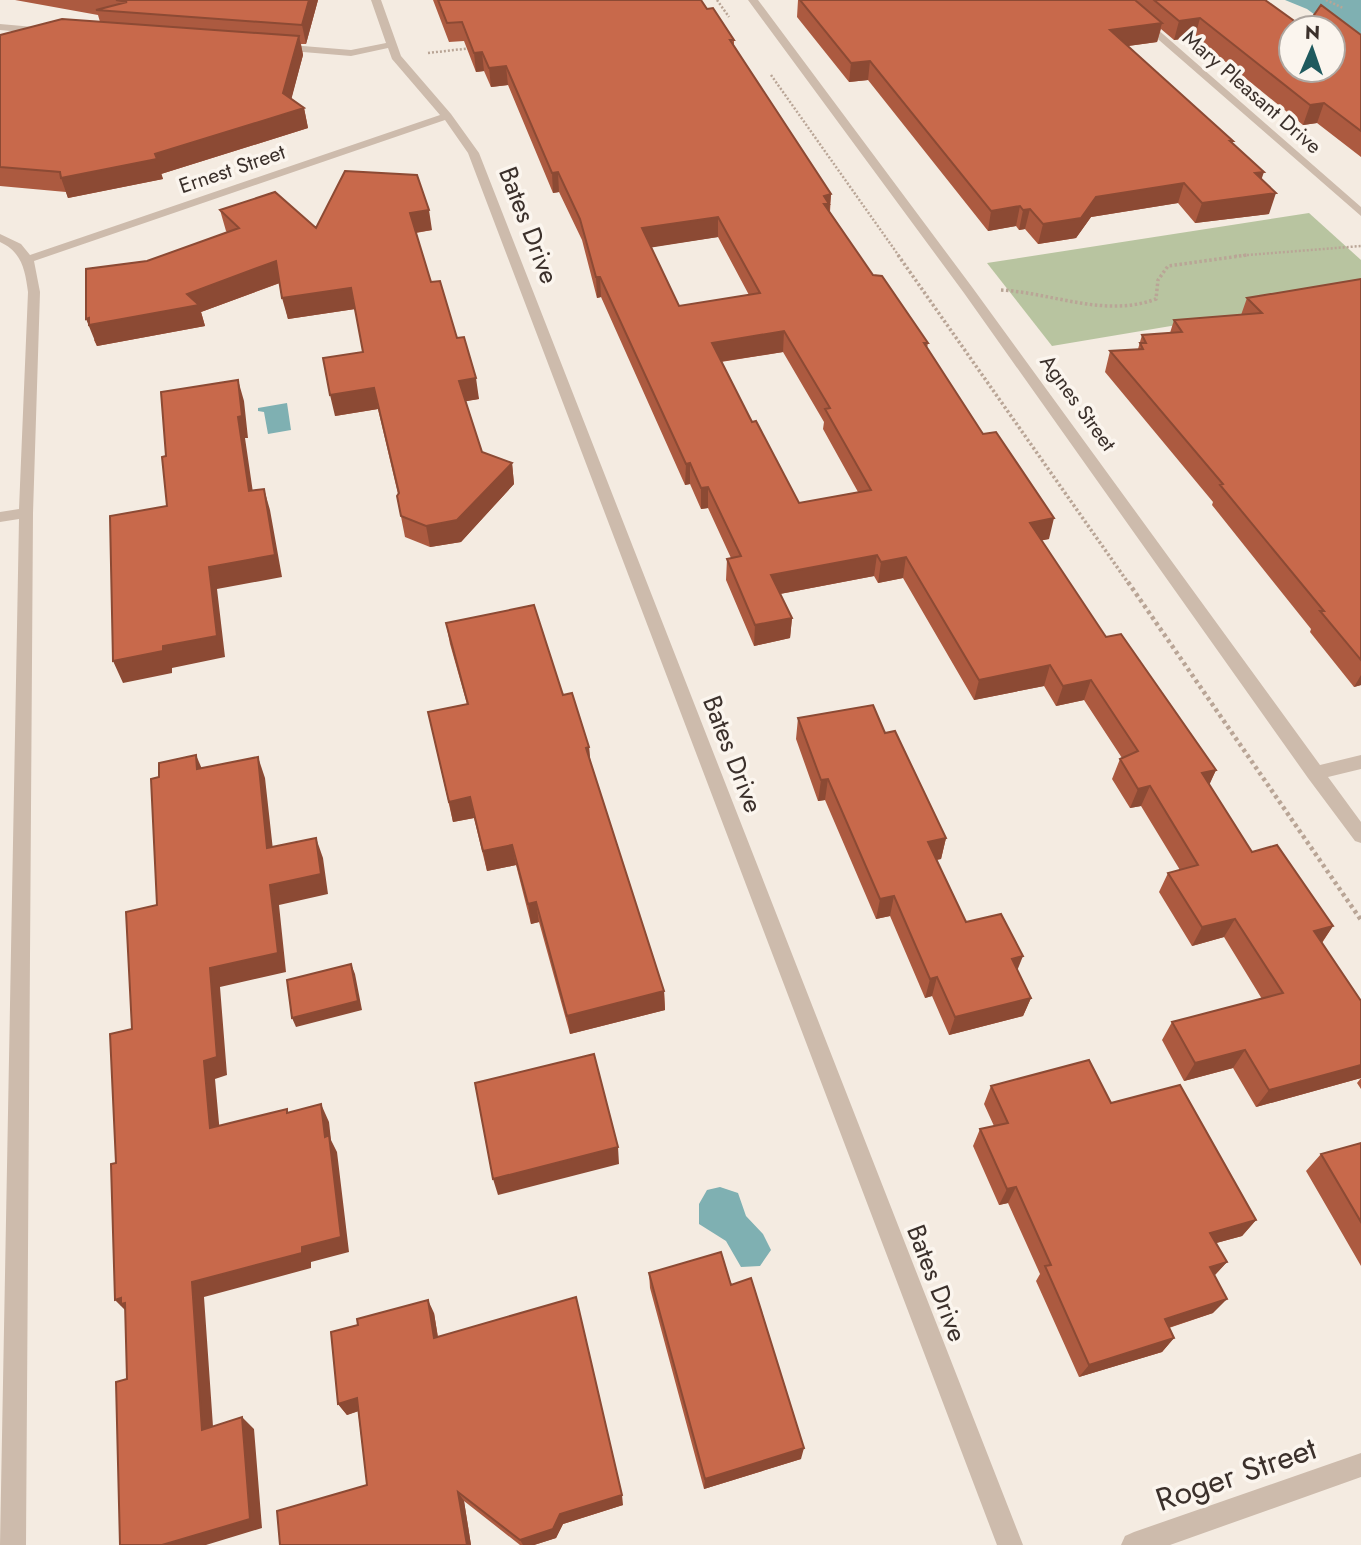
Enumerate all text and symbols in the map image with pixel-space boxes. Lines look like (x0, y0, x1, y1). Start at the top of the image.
north arrow (1277, 14, 1347, 84)
text: N (1305, 19, 1321, 46)
street label: Mary Pleasant Drive (1176, 23, 1328, 161)
street label: Ernest Street (175, 137, 289, 201)
street label: Bates Drive (489, 161, 569, 289)
street label: Agnes Street (1033, 349, 1123, 457)
street label: Bates Drive (693, 690, 773, 818)
street label: Bates Drive (897, 1219, 977, 1347)
street label: Roger Street (1150, 1425, 1323, 1523)

